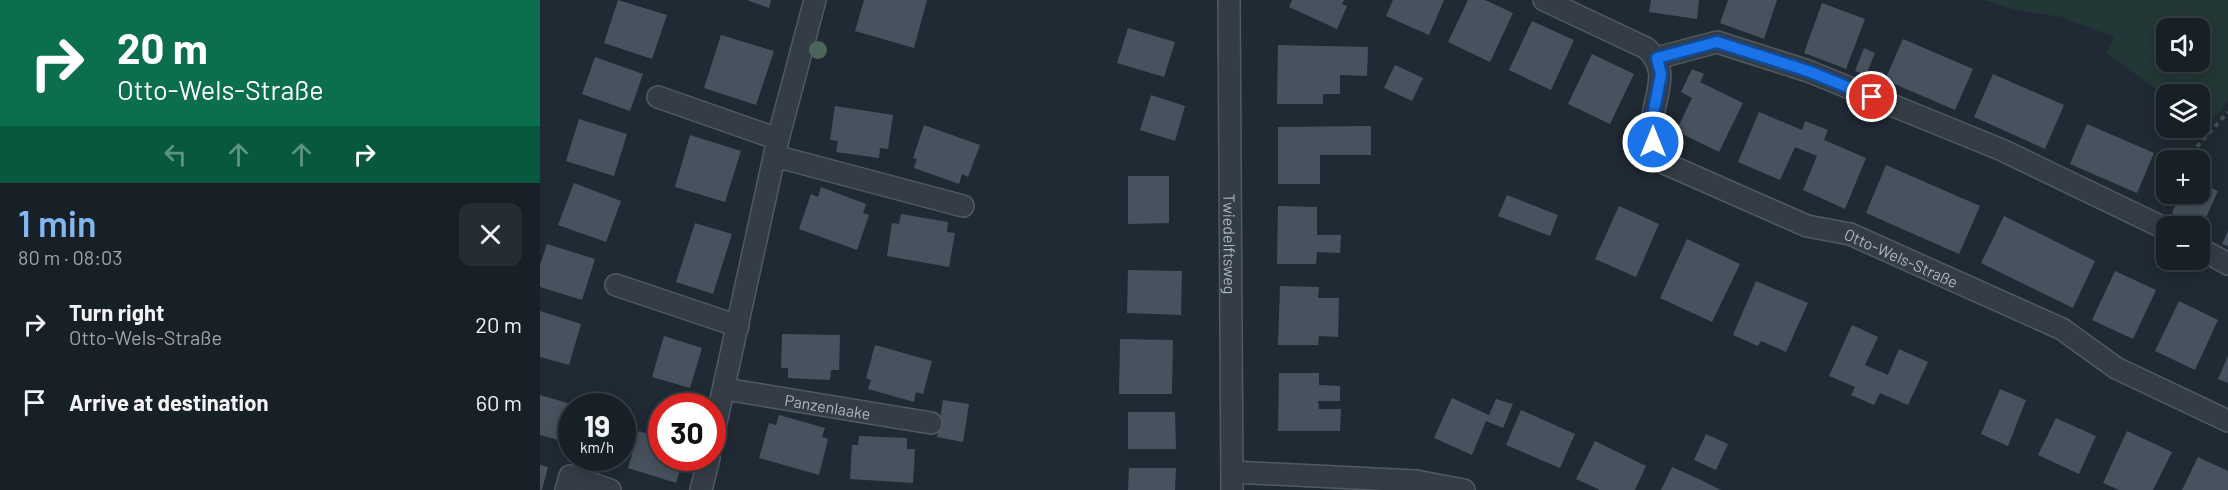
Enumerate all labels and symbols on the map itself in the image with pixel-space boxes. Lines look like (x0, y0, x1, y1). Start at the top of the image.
pin (1846, 71, 1897, 122)
position arrow (1621, 110, 1685, 174)
street label: Twiedelftsweg (1221, 194, 1240, 294)
street label: Otto-Wels-Straße (1842, 223, 1961, 291)
street label: Panzenlaake (783, 389, 872, 422)
speed limit sign: 30 (648, 393, 726, 471)

